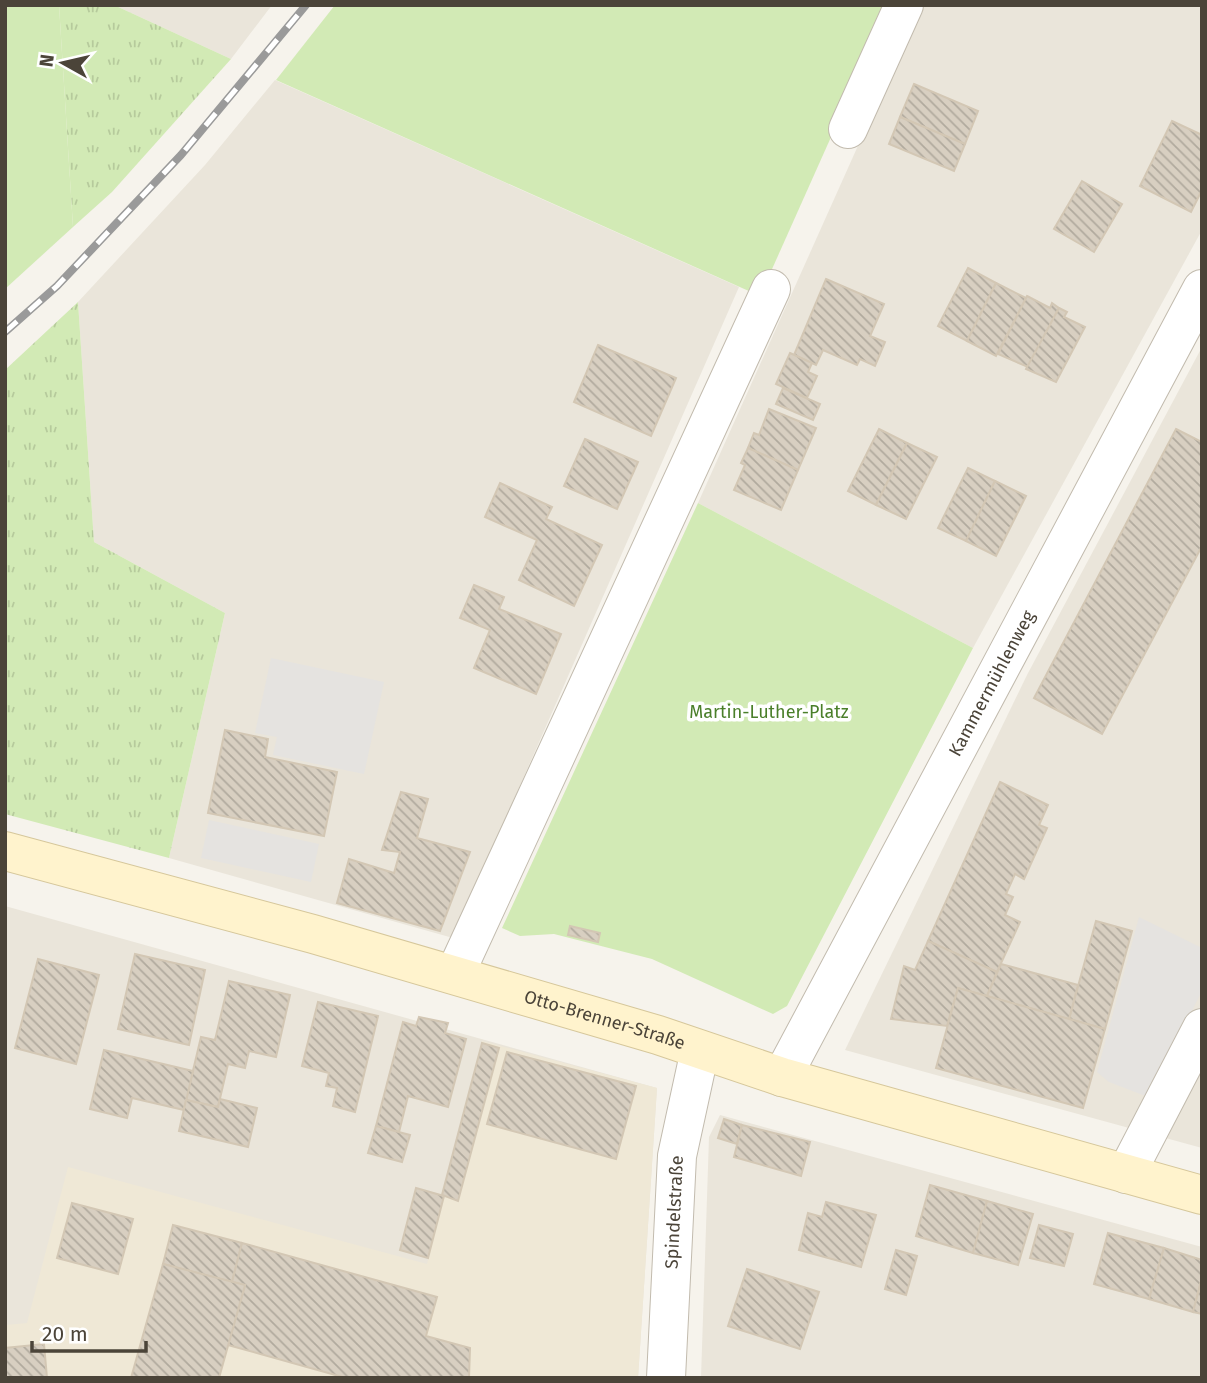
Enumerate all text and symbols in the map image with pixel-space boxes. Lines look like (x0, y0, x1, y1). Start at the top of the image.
north arrow (28, 28, 98, 98)
text: N (34, 53, 59, 69)
street label: Kammermühlenweg (944, 606, 1040, 760)
park label: Martin-Luther-Platz (689, 701, 849, 723)
street label: Otto-Brenner-Straße (522, 985, 688, 1054)
street label: Spindelstraße (660, 1155, 688, 1269)
scale bar (32, 1310, 145, 1354)
text: 20 m (42, 1321, 88, 1347)

